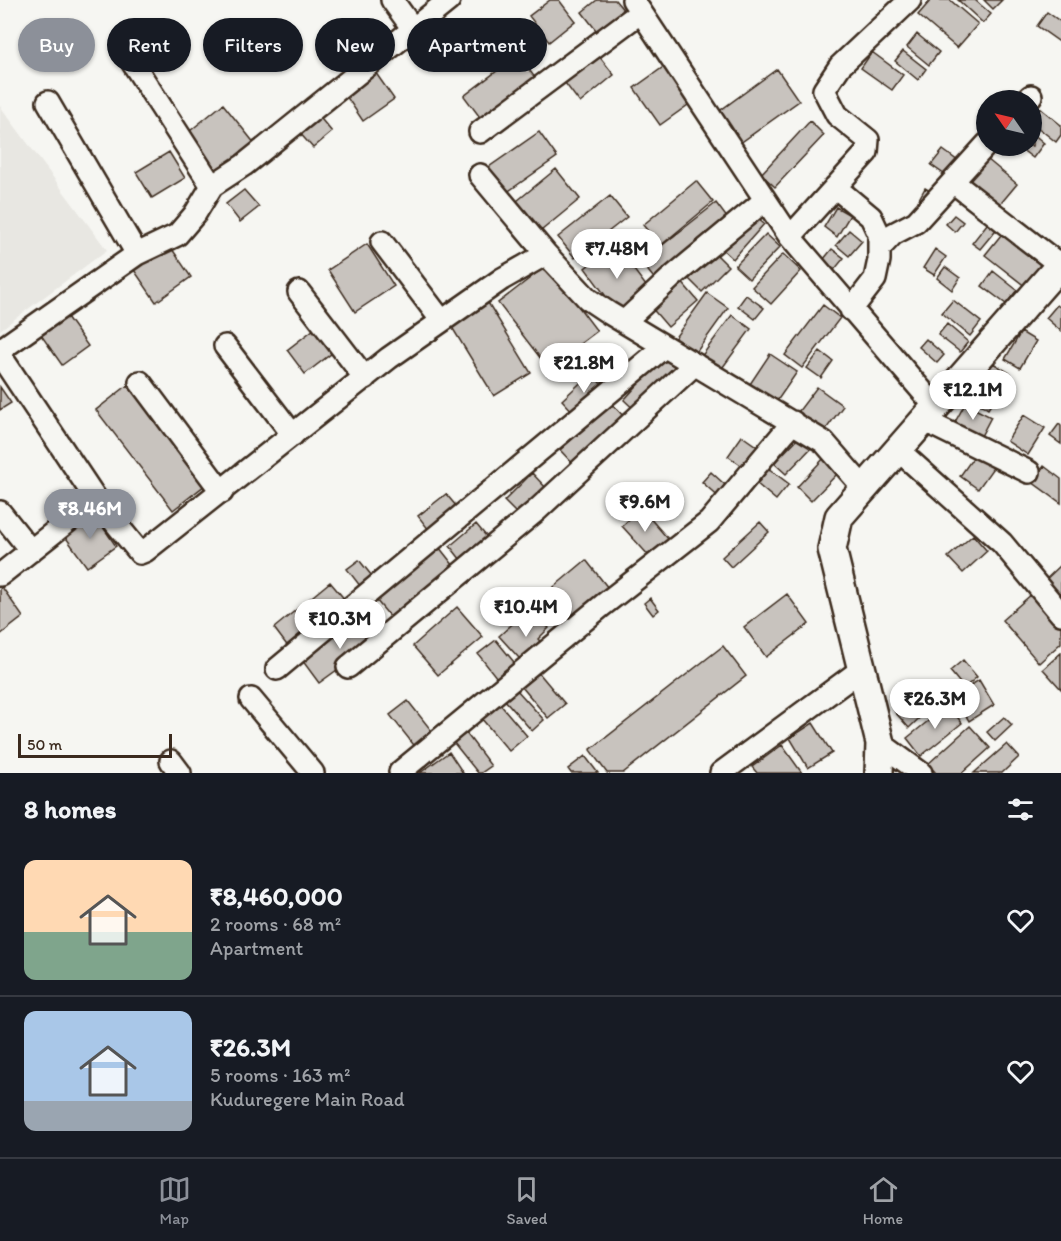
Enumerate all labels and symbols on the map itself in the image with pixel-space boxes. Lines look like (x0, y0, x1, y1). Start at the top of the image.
north arrow (976, 90, 1042, 156)
pin: ₹7.48M (568, 229, 666, 280)
pin: ₹21.8M (535, 343, 633, 394)
pin: ₹12.1M (924, 370, 1022, 421)
pin: ₹9.6M (603, 482, 687, 533)
pin: ₹8.46M (41, 489, 139, 540)
pin: ₹10.4M (477, 587, 575, 638)
pin: ₹10.3M (291, 599, 389, 650)
pin: ₹26.3M (886, 679, 984, 730)
scale bar (18, 731, 172, 758)

